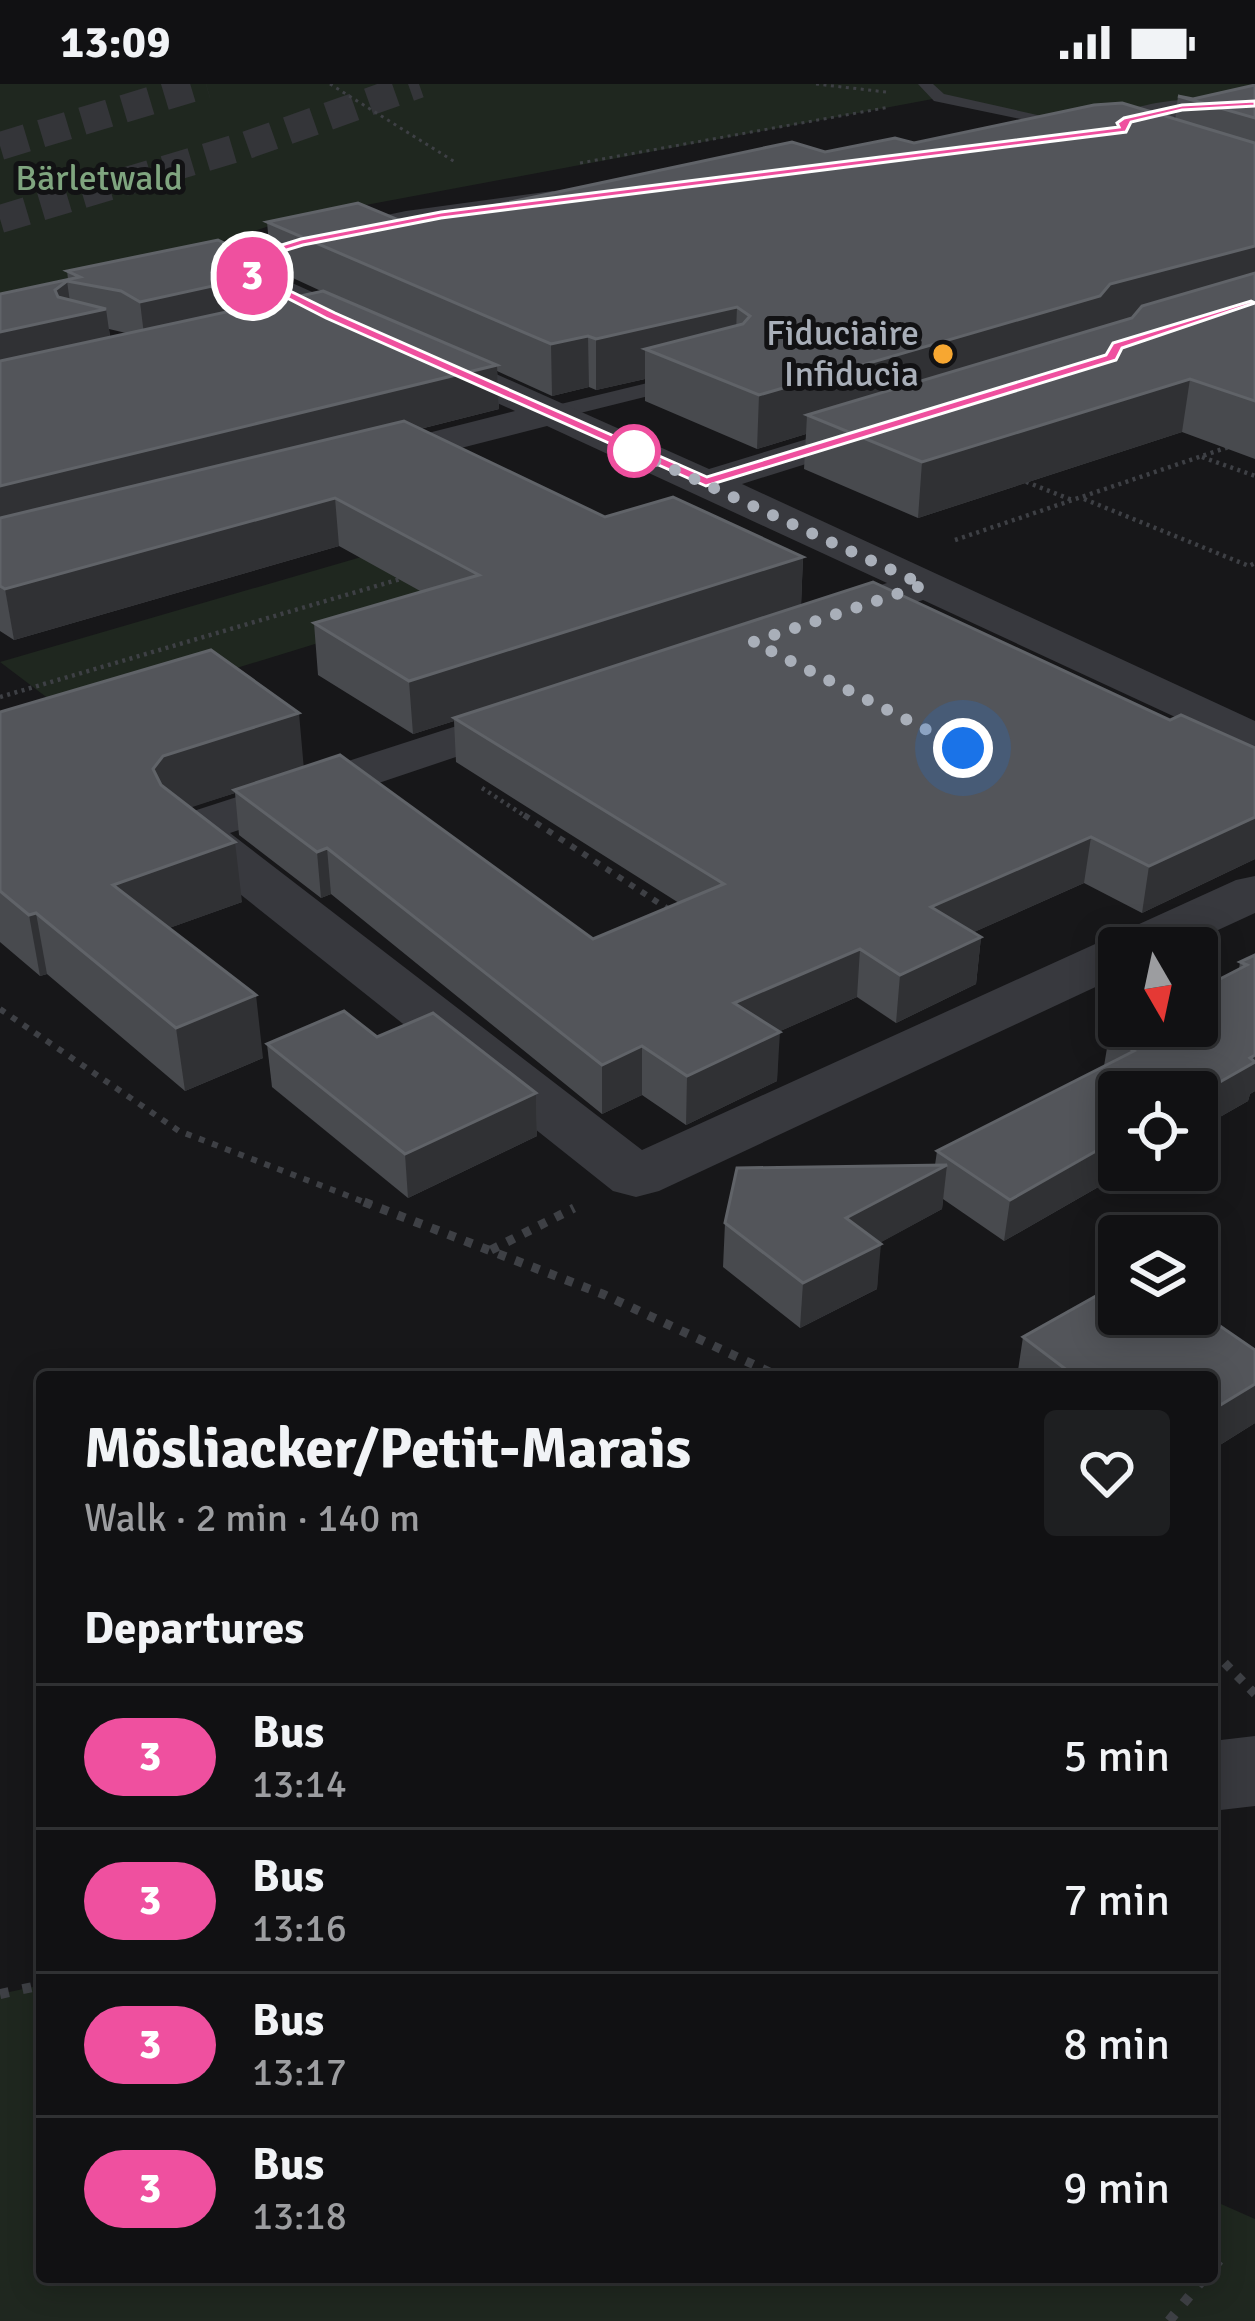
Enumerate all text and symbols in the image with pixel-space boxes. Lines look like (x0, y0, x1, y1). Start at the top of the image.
text: 13:09 (60, 15, 170, 70)
park label: Bärletwald (15, 156, 183, 201)
line badge: 3 (213, 237, 291, 315)
text: 3 (241, 250, 263, 301)
place label: Fiduciaire Infiducia (766, 311, 919, 397)
marker: Fiduciaire Infiducia (930, 341, 956, 367)
unlabelled marker (609, 426, 659, 476)
your location (933, 718, 993, 778)
north arrow (1098, 927, 1218, 1047)
map controls (1098, 927, 1218, 1335)
button: locate (1098, 1071, 1218, 1191)
button: layers (1098, 1215, 1218, 1335)
button: heart (1044, 1410, 1170, 1536)
text: Mösliacker/Petit-Marais (84, 1413, 691, 1484)
text: Walk · 2 min · 140 m (84, 1494, 420, 1542)
text: Departures (84, 1601, 304, 1656)
text: Bus (252, 1705, 324, 1760)
text: 5 min (1063, 1729, 1170, 1784)
text: 3 (139, 1731, 161, 1782)
text: 13:14 (252, 1760, 347, 1808)
text: Bus (252, 1849, 324, 1904)
text: 7 min (1063, 1873, 1170, 1928)
text: 3 (139, 1875, 161, 1926)
text: 13:16 (252, 1904, 347, 1952)
text: Bus (252, 1993, 324, 2048)
text: 8 min (1063, 2017, 1170, 2072)
text: 3 (139, 2019, 161, 2070)
text: 13:17 (252, 2048, 347, 2096)
text: Bus (252, 2137, 324, 2192)
text: 9 min (1063, 2161, 1170, 2216)
text: 3 (139, 2163, 161, 2214)
text: 13:18 (252, 2192, 347, 2240)

